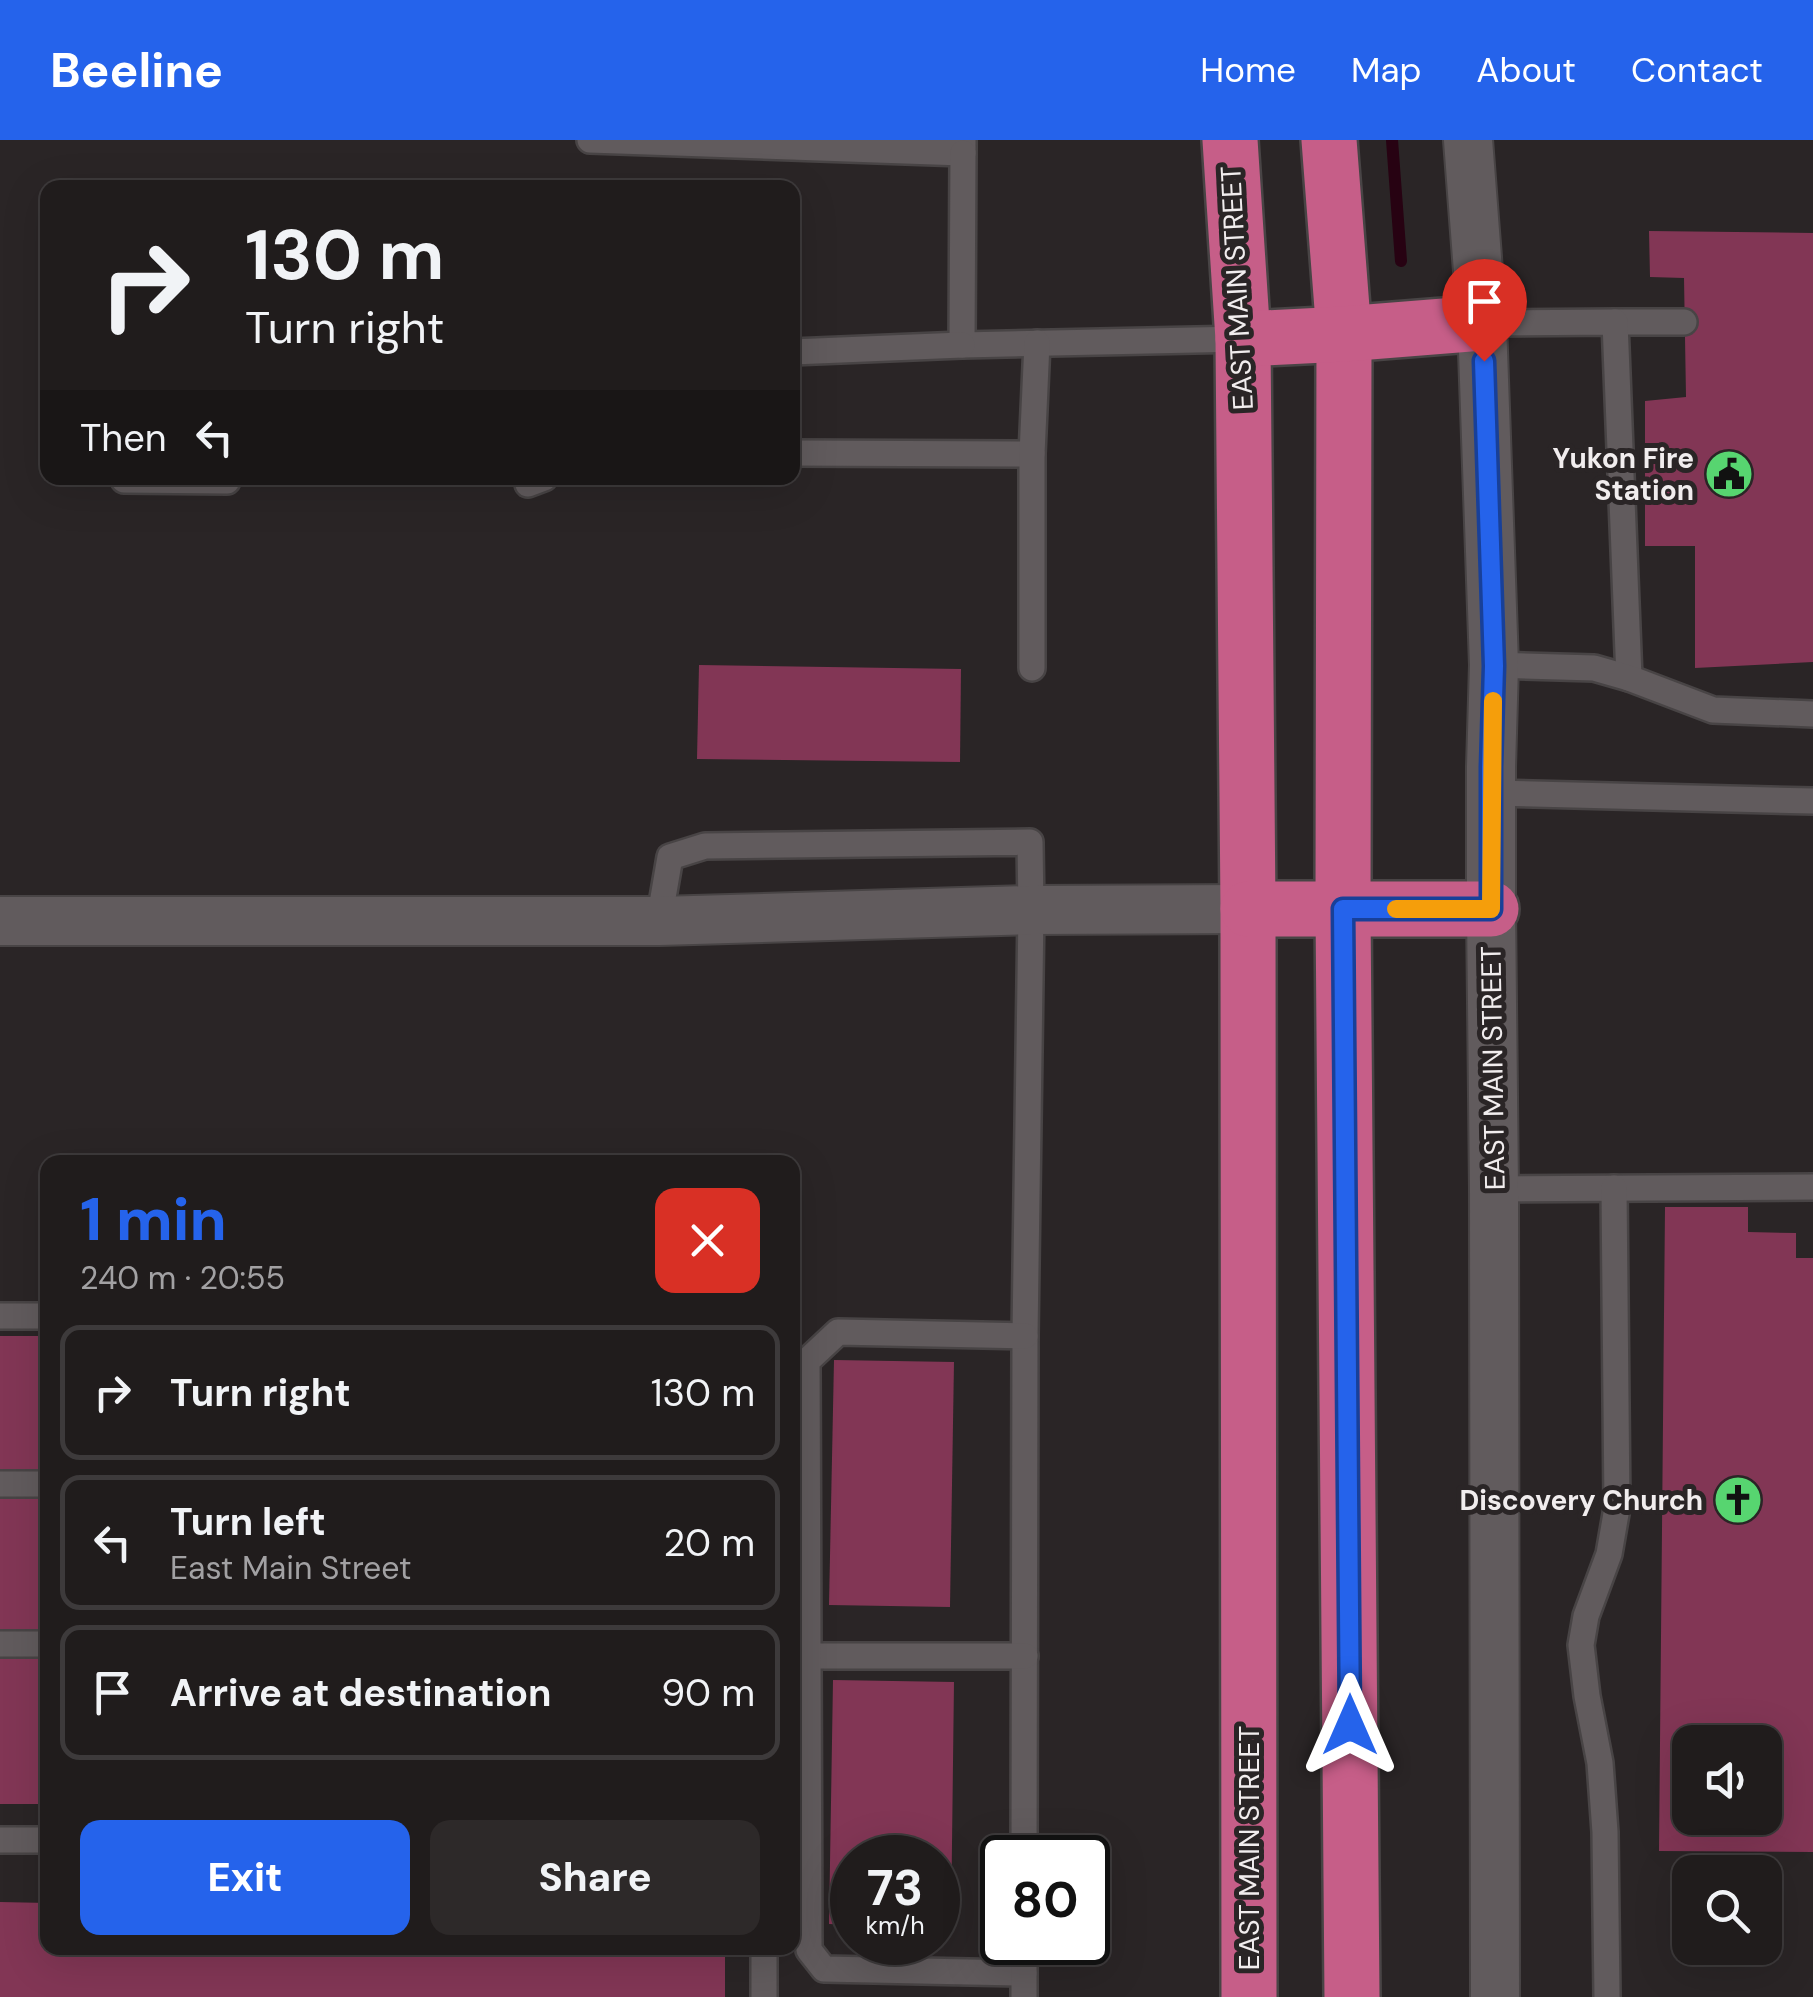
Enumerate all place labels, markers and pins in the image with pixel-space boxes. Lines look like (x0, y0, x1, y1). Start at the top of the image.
pin (1442, 259, 1527, 362)
place label: Yukon Fire Station (1553, 440, 1694, 509)
public building icon: Yukon Fire Station (1703, 448, 1755, 500)
church icon: Discovery Church (1712, 1474, 1764, 1526)
place label: Discovery Church (1459, 1482, 1703, 1519)

